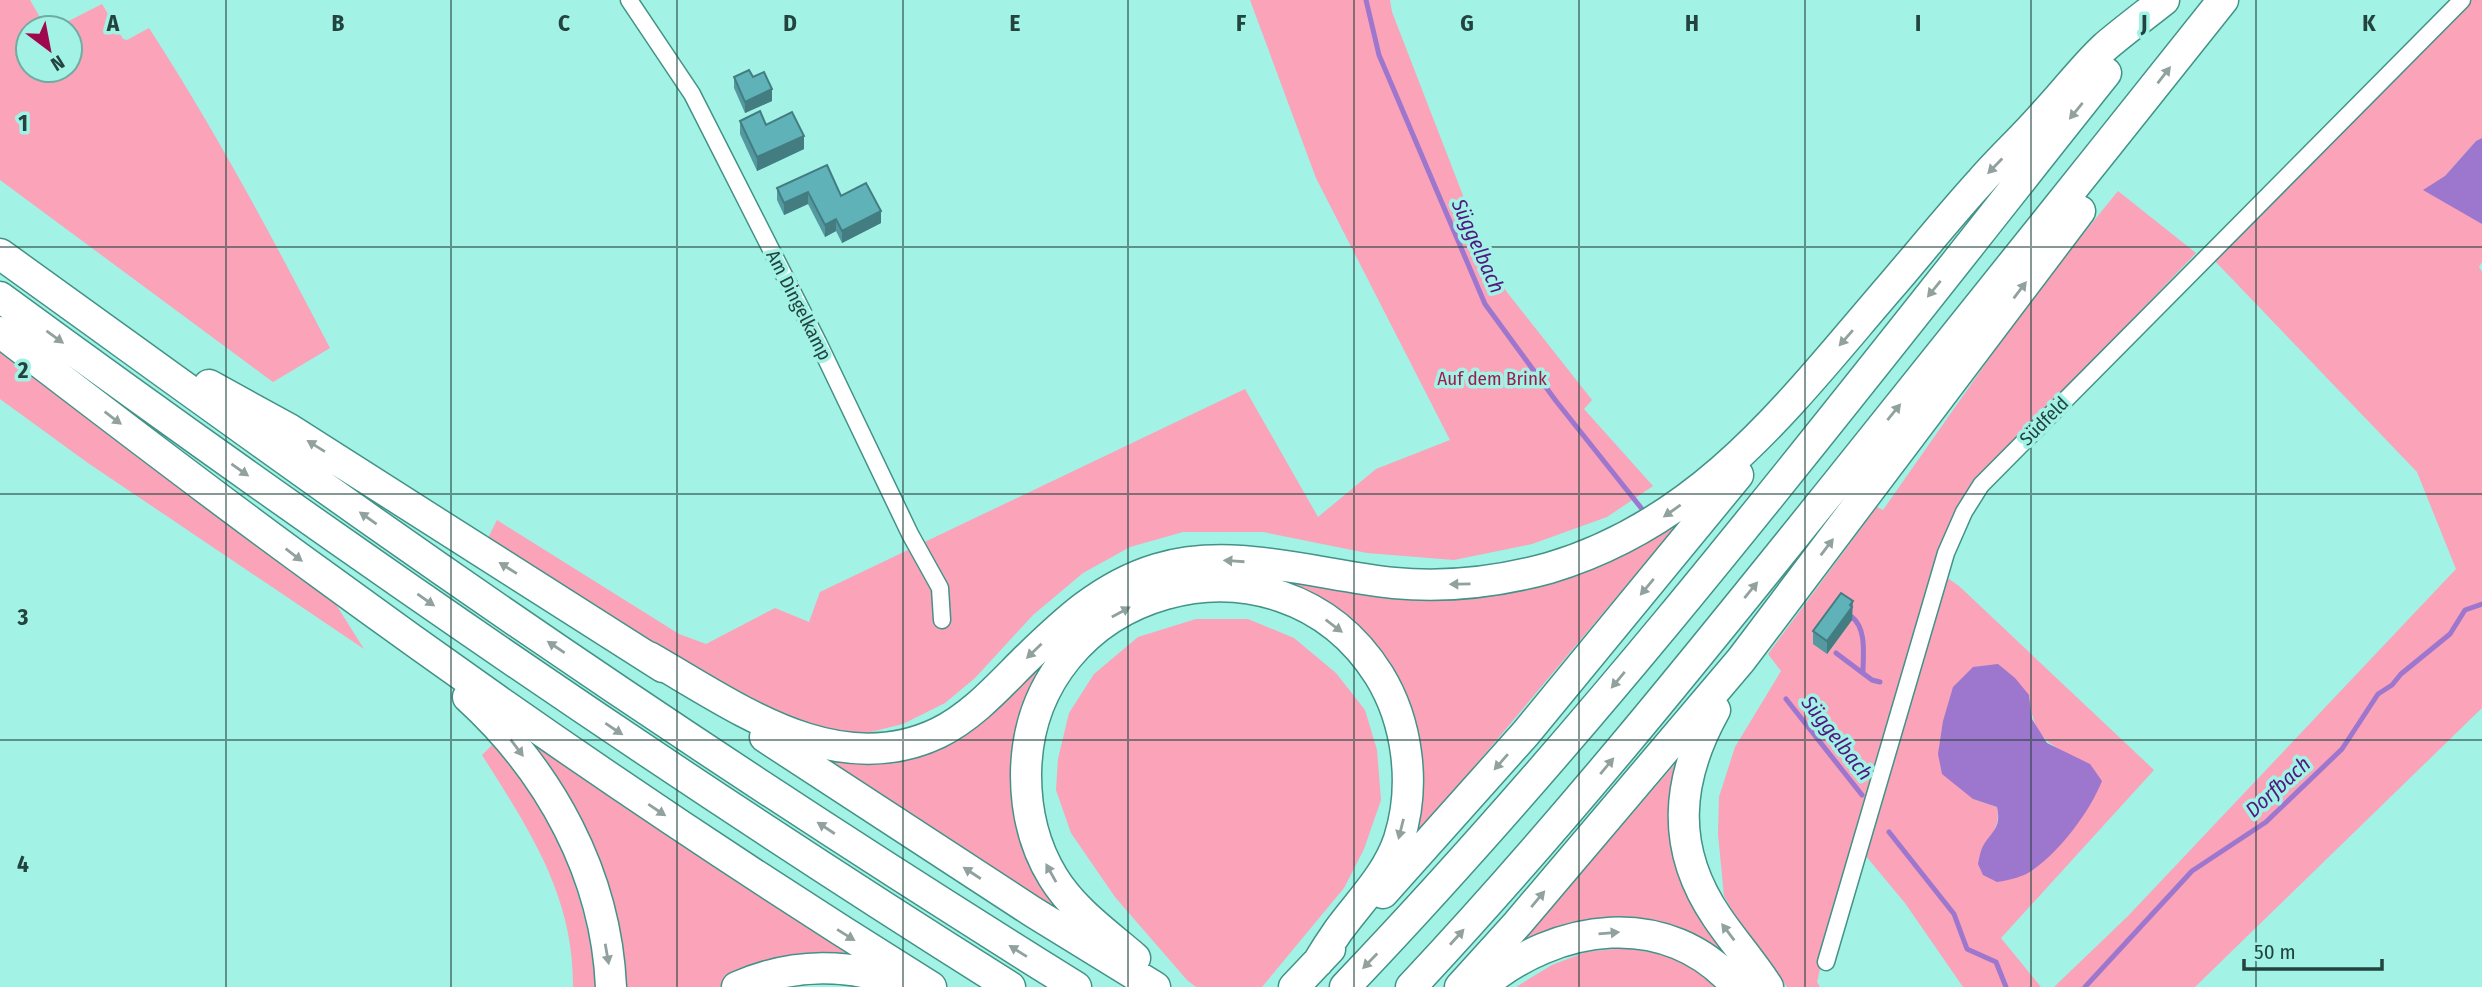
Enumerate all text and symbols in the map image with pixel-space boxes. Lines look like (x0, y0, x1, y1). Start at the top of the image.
text: A (106, 9, 120, 37)
text: B (332, 9, 345, 37)
text: C (558, 9, 570, 37)
text: D (783, 9, 797, 37)
text: E (1010, 9, 1021, 37)
text: F (1236, 9, 1246, 37)
text: G (1460, 9, 1474, 37)
text: H (1685, 9, 1699, 37)
text: I (1915, 9, 1921, 37)
text: J (2140, 9, 2147, 37)
text: K (2362, 9, 2376, 37)
north arrow (14, 14, 84, 84)
text: N (47, 50, 69, 76)
one-way arrow (2156, 66, 2171, 84)
one-way arrow (2069, 102, 2084, 119)
text: 1 (18, 109, 28, 137)
one-way arrow (1988, 157, 2004, 174)
water label: Süggelbach (1445, 194, 1510, 297)
street label: Am Dingelkamp (761, 246, 837, 364)
one-way arrow (1927, 280, 1942, 297)
one-way arrow (2013, 281, 2027, 299)
one-way arrow (1839, 329, 1854, 346)
one-way arrow (46, 330, 64, 344)
text: 2 (17, 356, 29, 384)
park label: Auf dem Brink (1437, 367, 1547, 390)
street label: Südfeld (2015, 392, 2073, 450)
one-way arrow (1886, 404, 1901, 422)
one-way arrow (104, 410, 122, 424)
one-way arrow (306, 440, 326, 453)
one-way arrow (231, 463, 249, 477)
one-way arrow (1662, 504, 1682, 517)
one-way arrow (359, 511, 377, 525)
one-way arrow (1819, 539, 1834, 557)
one-way arrow (285, 547, 303, 562)
one-way arrow (1222, 555, 1244, 566)
one-way arrow (499, 561, 518, 574)
one-way arrow (1448, 578, 1470, 590)
one-way arrow (1640, 579, 1655, 596)
one-way arrow (1744, 581, 1758, 599)
one-way arrow (417, 593, 436, 606)
text: 3 (17, 603, 29, 631)
one-way arrow (1111, 606, 1131, 618)
one-way arrow (1325, 619, 1343, 633)
one-way arrow (547, 640, 565, 654)
one-way arrow (1026, 643, 1043, 659)
one-way arrow (1610, 670, 1625, 688)
water label: Süggelbach (1795, 690, 1878, 786)
one-way arrow (605, 722, 623, 736)
one-way arrow (510, 739, 524, 757)
water label: Dorfbach (2240, 751, 2316, 823)
one-way arrow (1493, 753, 1509, 771)
one-way arrow (1599, 757, 1614, 774)
one-way arrow (647, 803, 666, 816)
one-way arrow (1395, 819, 1406, 841)
one-way arrow (817, 821, 835, 835)
text: 4 (17, 850, 29, 878)
one-way arrow (1045, 863, 1057, 883)
one-way arrow (963, 866, 981, 880)
one-way arrow (1530, 890, 1546, 908)
one-way arrow (1721, 923, 1735, 941)
one-way arrow (1598, 927, 1620, 938)
one-way arrow (837, 928, 856, 941)
one-way arrow (1449, 928, 1465, 946)
scale bar (2244, 928, 2382, 972)
text: 50 m (2254, 939, 2296, 965)
one-way arrow (602, 943, 613, 965)
one-way arrow (1008, 944, 1027, 957)
one-way arrow (1362, 952, 1378, 969)

